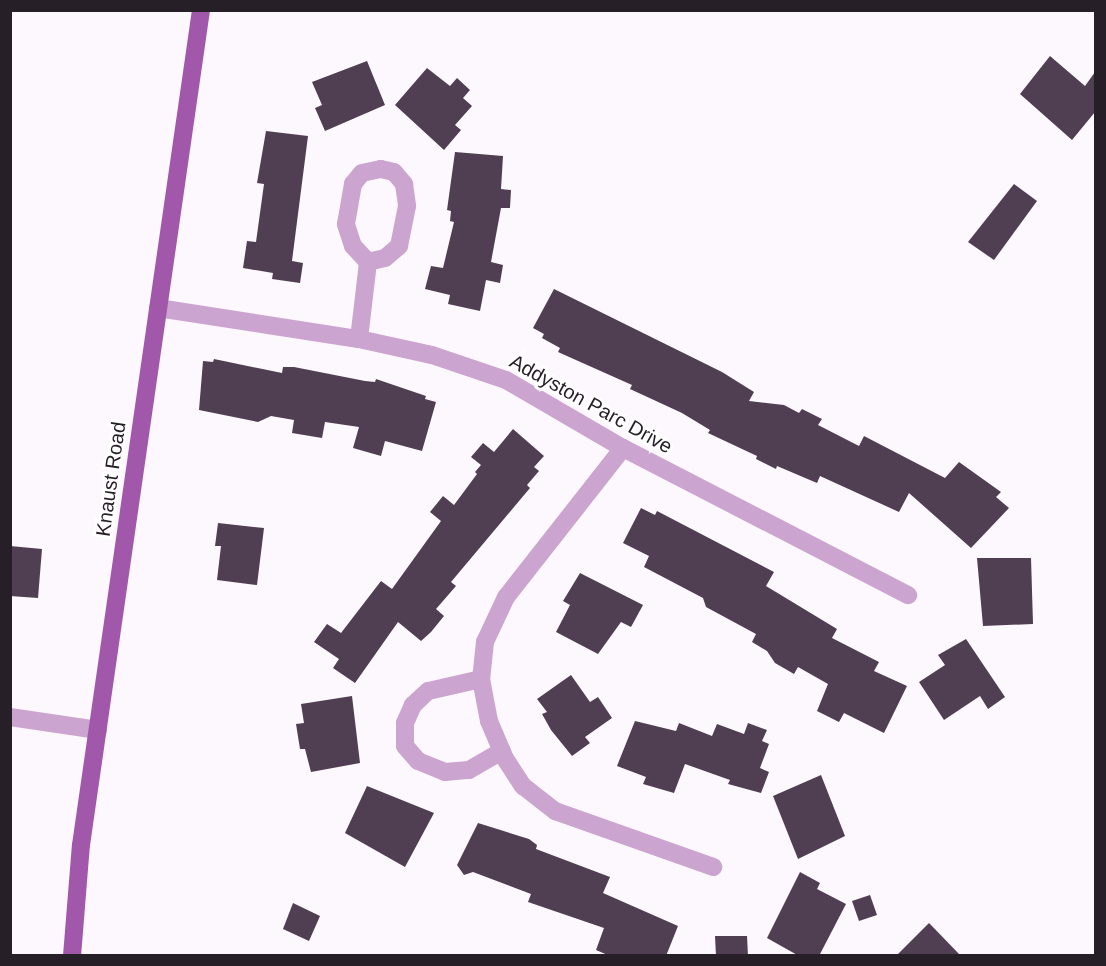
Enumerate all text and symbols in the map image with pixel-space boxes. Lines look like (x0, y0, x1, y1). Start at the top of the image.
street label: Addyston Parc Drive (505, 349, 677, 459)
street label: Knaust Road (91, 420, 131, 538)

